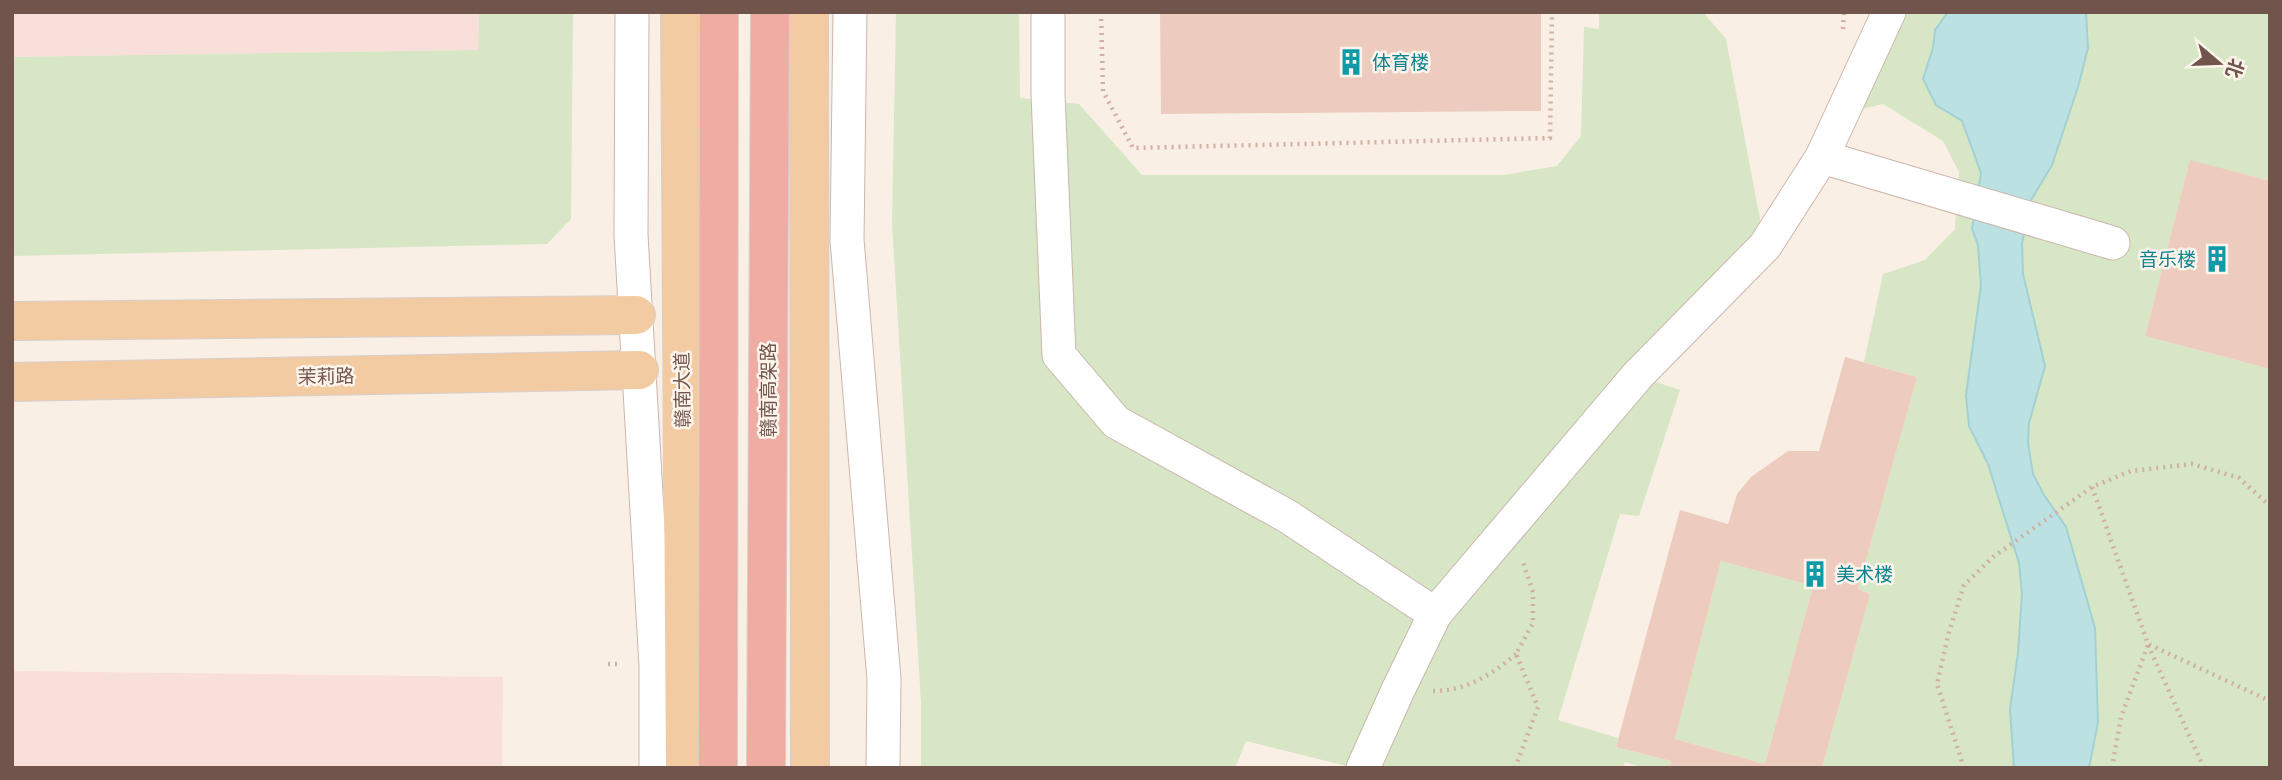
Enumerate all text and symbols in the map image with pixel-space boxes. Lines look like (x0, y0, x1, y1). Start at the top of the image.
north arrow (2184, 28, 2254, 98)
building icon: 体育楼 (1336, 47, 1366, 77)
place label: 体育楼 (1372, 50, 1429, 74)
text: 北 (2221, 56, 2250, 81)
building icon: 音乐楼 (2202, 244, 2232, 274)
place label: 音乐楼 (2139, 247, 2196, 271)
street label: 赣南高架路 (756, 342, 780, 438)
street label: 赣南大道 (669, 352, 695, 428)
street label: 茉莉路 (297, 364, 355, 388)
building icon: 美术楼 (1800, 559, 1830, 589)
place label: 美术楼 (1836, 562, 1893, 586)

